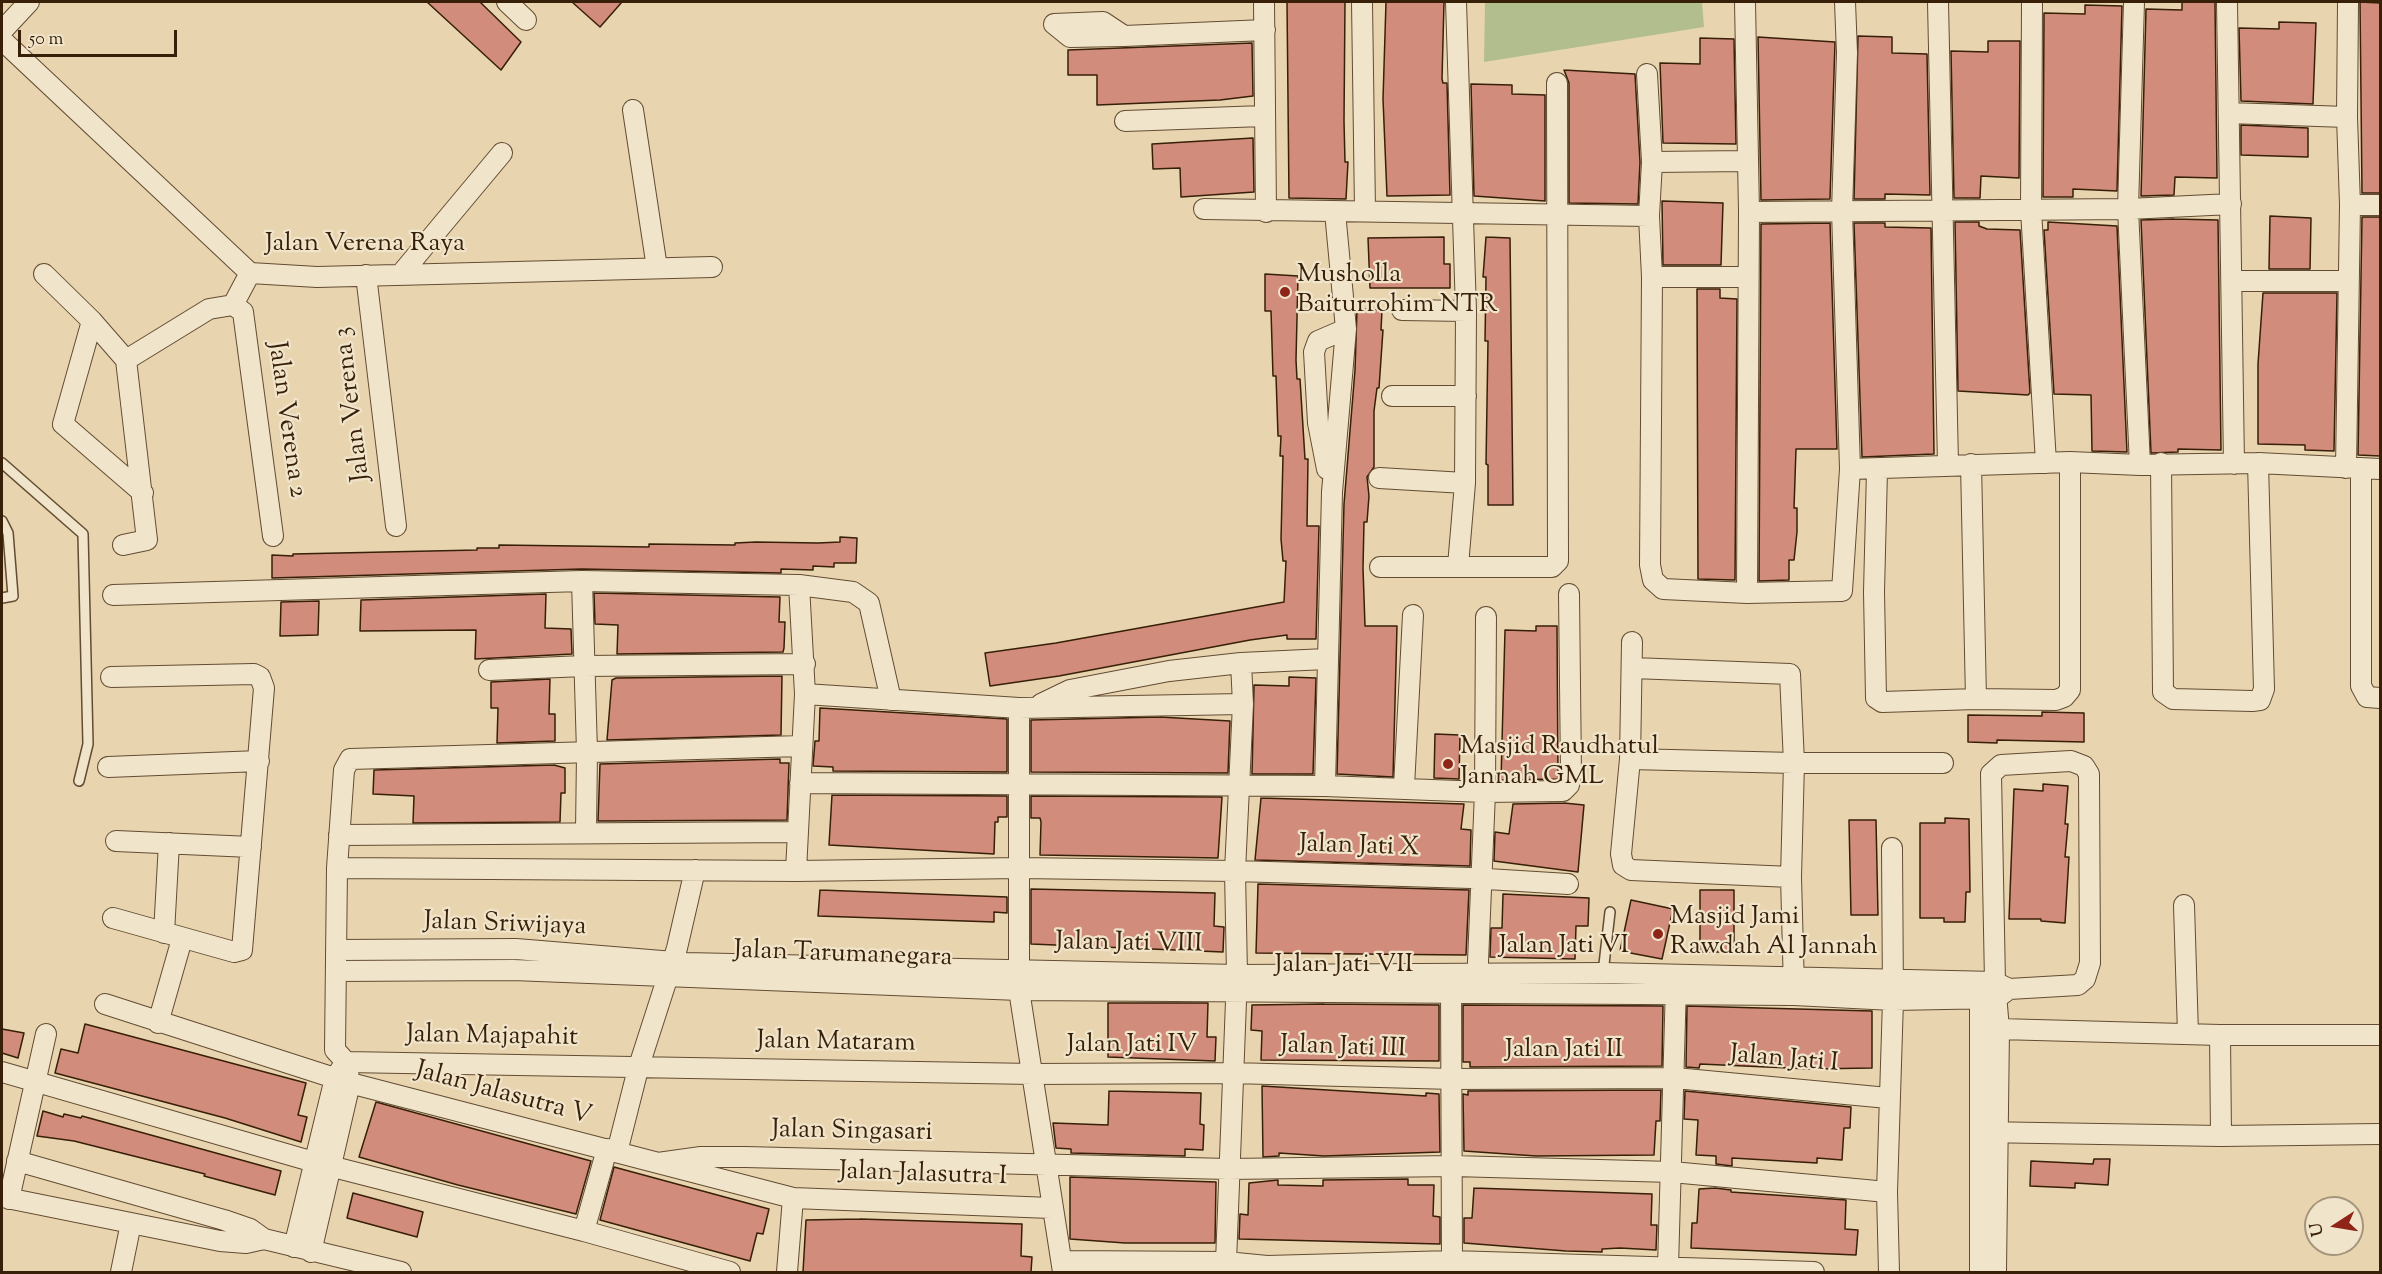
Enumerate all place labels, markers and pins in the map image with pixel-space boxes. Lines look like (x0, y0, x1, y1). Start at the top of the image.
place label: Musholla Baiturrohim NTR (1297, 261, 1497, 322)
marker: Musholla Baiturrohim NTR (1278, 285, 1292, 299)
place label: Masjid Raudhatul Jannah GML (1460, 733, 1659, 794)
marker: Masjid Raudhatul Jannah GML (1441, 757, 1455, 771)
place label: Masjid Jami Rawdah Al Jannah (1670, 903, 1878, 964)
marker: Masjid Jami Rawdah Al Jannah (1651, 927, 1665, 941)

